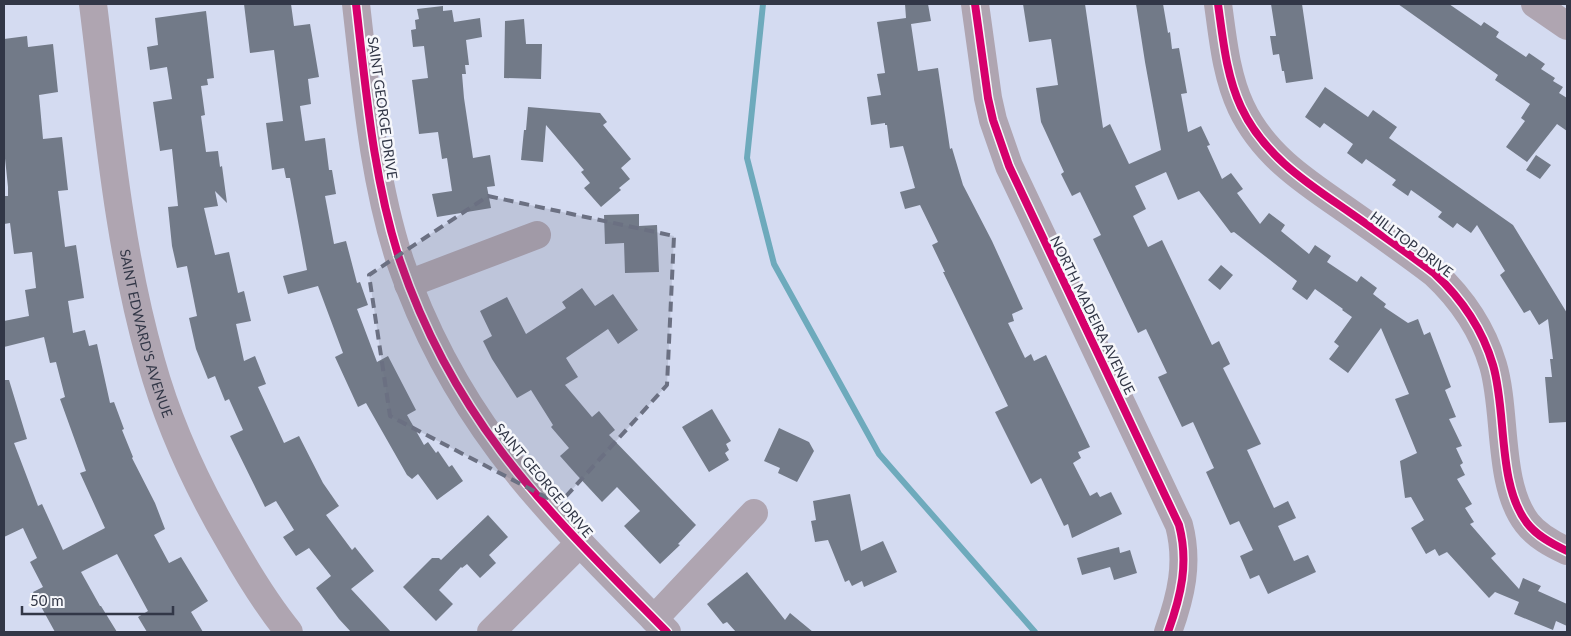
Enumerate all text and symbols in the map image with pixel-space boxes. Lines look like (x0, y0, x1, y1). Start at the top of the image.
street label: SAINT GEORGE DRIVE (365, 36, 401, 180)
street label: HILLTOP DRIVE (1367, 207, 1457, 281)
street label: NORTH MADEIRA AVENUE (1047, 233, 1139, 397)
street label: SAINT EDWARD'S AVENUE (117, 248, 177, 420)
street label: SAINT GEORGE DRIVE (491, 419, 597, 541)
scale bar (22, 584, 174, 616)
text: 50 m (30, 591, 64, 609)

